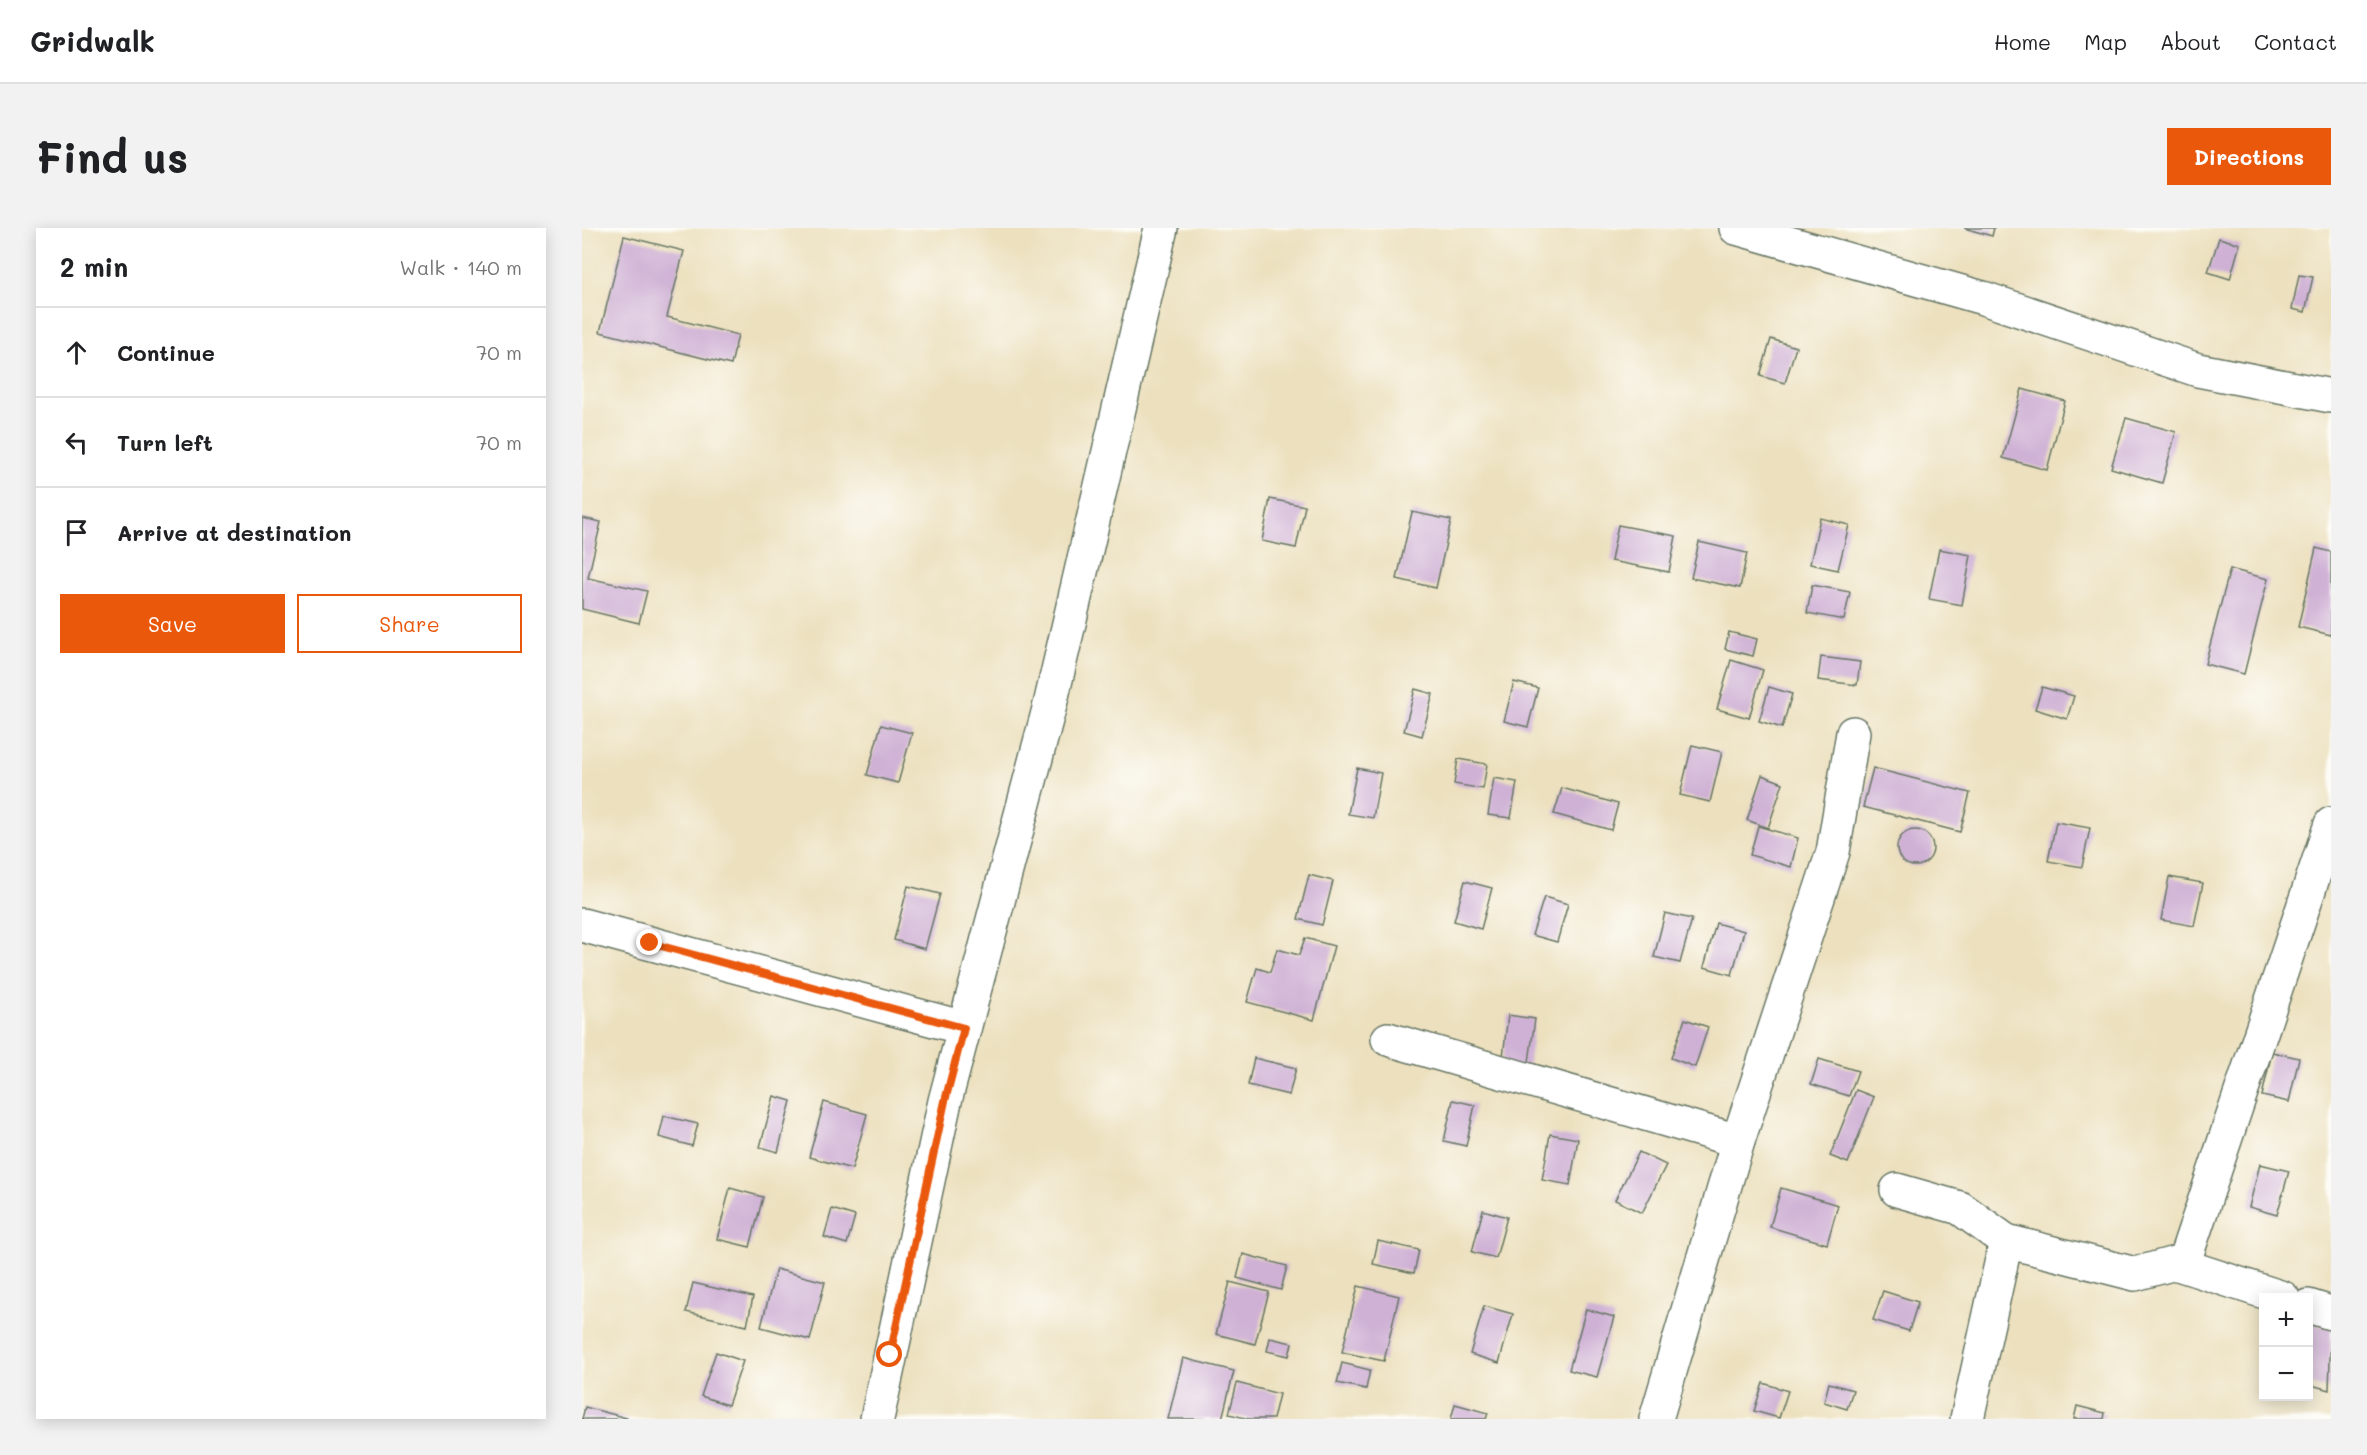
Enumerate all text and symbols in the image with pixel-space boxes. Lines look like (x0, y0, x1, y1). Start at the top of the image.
text: Gridwalk (30, 23, 155, 59)
text: Home (1994, 28, 2051, 55)
text: Map (2084, 28, 2127, 55)
text: About (2160, 28, 2221, 55)
text: Contact (2254, 28, 2337, 55)
button: Directions (2167, 128, 2331, 185)
text: Find us (36, 129, 188, 184)
text: 2 min (60, 250, 128, 284)
text: Walk · 140 m (399, 254, 522, 280)
icon: ahead (60, 336, 93, 369)
text: Continue (117, 338, 215, 367)
text: 70 m (476, 339, 522, 365)
icon: left (60, 426, 93, 459)
text: Turn left (117, 428, 213, 457)
text: 70 m (476, 429, 522, 455)
icon: arrive (60, 516, 93, 549)
text: Arrive at destination (117, 518, 352, 547)
button: Save (60, 594, 285, 653)
button: Share (297, 594, 522, 653)
route end (636, 929, 662, 955)
map controls (2259, 1293, 2313, 1401)
button: + (2259, 1293, 2313, 1347)
route start (876, 1341, 902, 1367)
button: − (2259, 1347, 2313, 1401)

